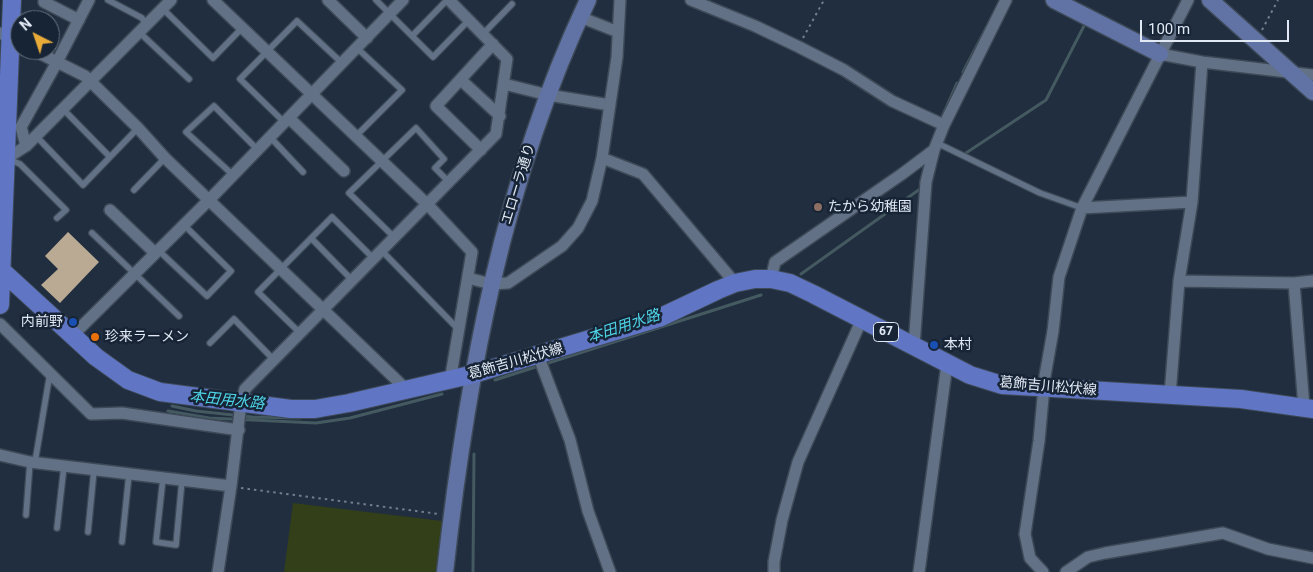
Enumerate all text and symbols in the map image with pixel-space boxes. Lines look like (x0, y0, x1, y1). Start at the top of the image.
north arrow (10, 10, 60, 60)
scale bar (1143, 10, 1292, 42)
text: N (17, 15, 35, 34)
text: 100 m (1148, 20, 1190, 38)
street label: エローラ通り (499, 141, 539, 227)
place label: たから幼稚園 (828, 199, 912, 215)
marker: たから幼稚園 (812, 201, 824, 213)
water label: 本田用水路 (586, 307, 662, 347)
place label: 内前野 (21, 314, 63, 330)
marker: 内前野 (67, 316, 79, 328)
road number: 67 (874, 322, 898, 342)
place label: 珍来ラーメン (105, 329, 189, 345)
marker: 珍来ラーメン (89, 331, 101, 343)
place label: 本村 (944, 337, 972, 353)
marker: 本村 (928, 339, 940, 351)
street label: 葛飾吉川松伏線 (467, 340, 565, 384)
street label: 葛飾吉川松伏線 (998, 374, 1098, 400)
water label: 本田用水路 (189, 388, 265, 414)

